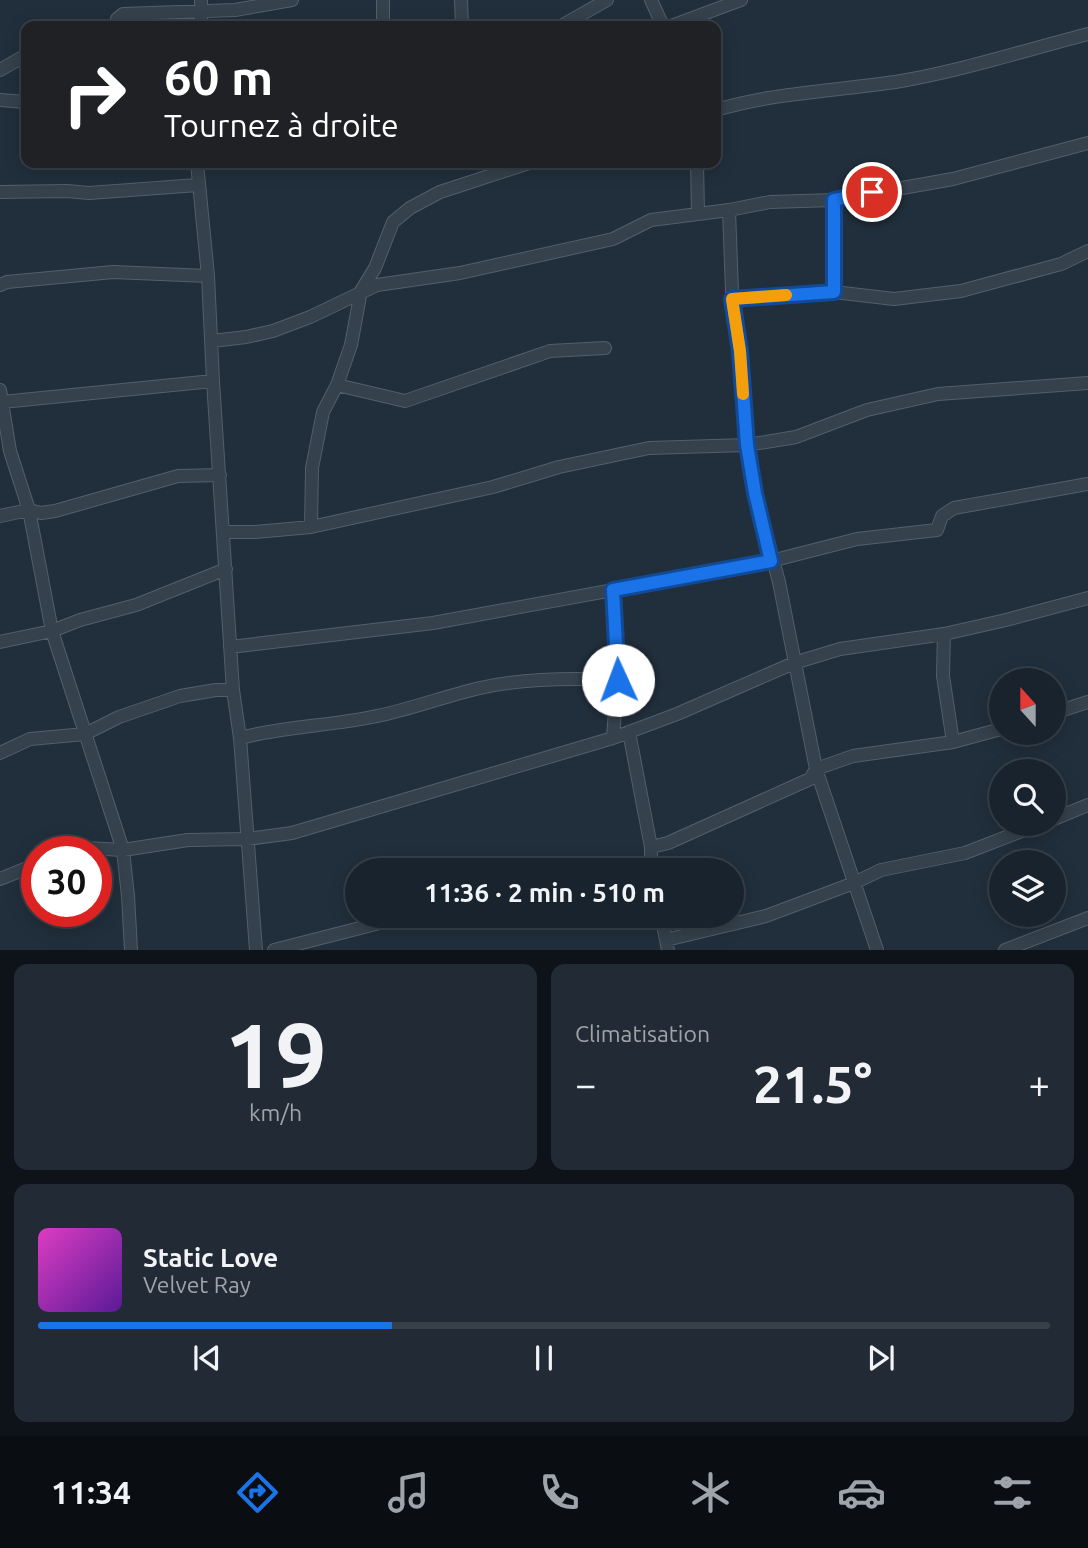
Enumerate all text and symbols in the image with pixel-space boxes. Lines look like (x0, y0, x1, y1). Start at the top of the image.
icon: right (49, 49, 140, 140)
text: 60 m (164, 49, 273, 104)
text: Tournez à droite (164, 107, 399, 143)
pin (842, 162, 902, 222)
icon: arrive (853, 173, 891, 211)
position arrow (581, 643, 655, 717)
north arrow (989, 668, 1066, 746)
map controls (989, 668, 1066, 927)
button: search (989, 759, 1066, 836)
speed limit sign: 30 (21, 836, 112, 927)
button: layers (989, 850, 1066, 927)
text: 11:36 · 2 min · 510 m (424, 878, 665, 907)
text: 19 (224, 1003, 327, 1105)
text: Climatisation (575, 1021, 710, 1046)
text: 21.5° (753, 1055, 872, 1113)
text: − (575, 1063, 596, 1105)
text: + (1029, 1063, 1050, 1105)
text: km/h (249, 1100, 302, 1125)
text: Static Love (143, 1243, 278, 1272)
text: Velvet Ray (143, 1272, 251, 1297)
icon: previous (188, 1339, 226, 1377)
icon: pause (525, 1339, 563, 1377)
icon: next (862, 1339, 900, 1377)
icon: directions (233, 1468, 282, 1517)
icon: music (384, 1468, 433, 1517)
icon: phone (535, 1468, 584, 1517)
icon: climate (686, 1468, 735, 1517)
icon: car (837, 1468, 886, 1517)
icon: filters (988, 1468, 1037, 1517)
text: 11:34 (51, 1474, 131, 1510)

